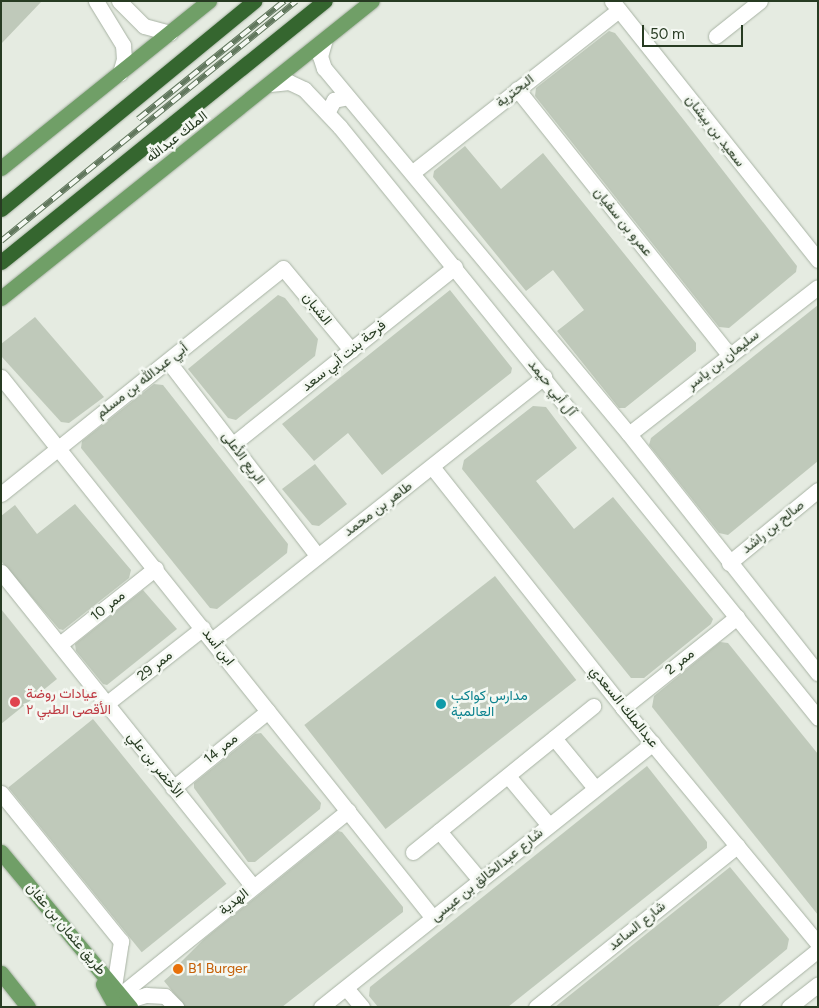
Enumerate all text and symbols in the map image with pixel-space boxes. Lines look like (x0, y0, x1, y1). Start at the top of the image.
scale bar (644, 15, 745, 47)
text: 50 m (650, 25, 685, 43)
street label: البحترية (493, 71, 537, 111)
street label: سعيد بن بيشان (682, 92, 748, 170)
street label: الملك عبدالله (143, 108, 211, 166)
street label: عمرو بن سفيان (590, 184, 656, 260)
street label: الشبان (299, 289, 335, 329)
street label: فرحة بنت أبي سعد (298, 317, 390, 395)
street label: سليمان بن ياسر (683, 326, 763, 394)
street label: أبي عبدالله بن مسلم (93, 340, 191, 422)
street label: آل أبي حيمد (524, 356, 580, 420)
street label: الريع الأعلى (218, 428, 268, 488)
street label: طاهر بن محمد (340, 478, 416, 540)
street label: صالح بن راشد (738, 497, 808, 557)
street label: ممر 10 (88, 587, 128, 625)
street label: ابن أسد (198, 625, 238, 669)
street label: ممر 2 (662, 645, 698, 679)
street label: ممر 29 (134, 647, 176, 685)
street label: عبدالملك السعدي (586, 663, 662, 751)
place label: عيادات روضة الأقصى الطبي ٢ (26, 686, 111, 719)
place label: مدارس كواكب العالمية (451, 688, 528, 720)
marker: عيادات روضة الأقصى الطبي ٢ (8, 695, 22, 709)
marker: مدارس كواكب العالمية (435, 698, 447, 710)
street label: الأخضر بن علي (123, 729, 187, 801)
street label: ممر 14 (201, 730, 241, 768)
street label: شارع عبدالخالق بن عيسى (427, 824, 547, 926)
street label: طريق عثمان بن عفان (23, 879, 109, 979)
street label: الهدية (216, 885, 252, 919)
street label: شارع الساعد (605, 898, 669, 954)
place label: B1 Burger (188, 961, 247, 977)
marker: B1 Burger (172, 963, 184, 975)

